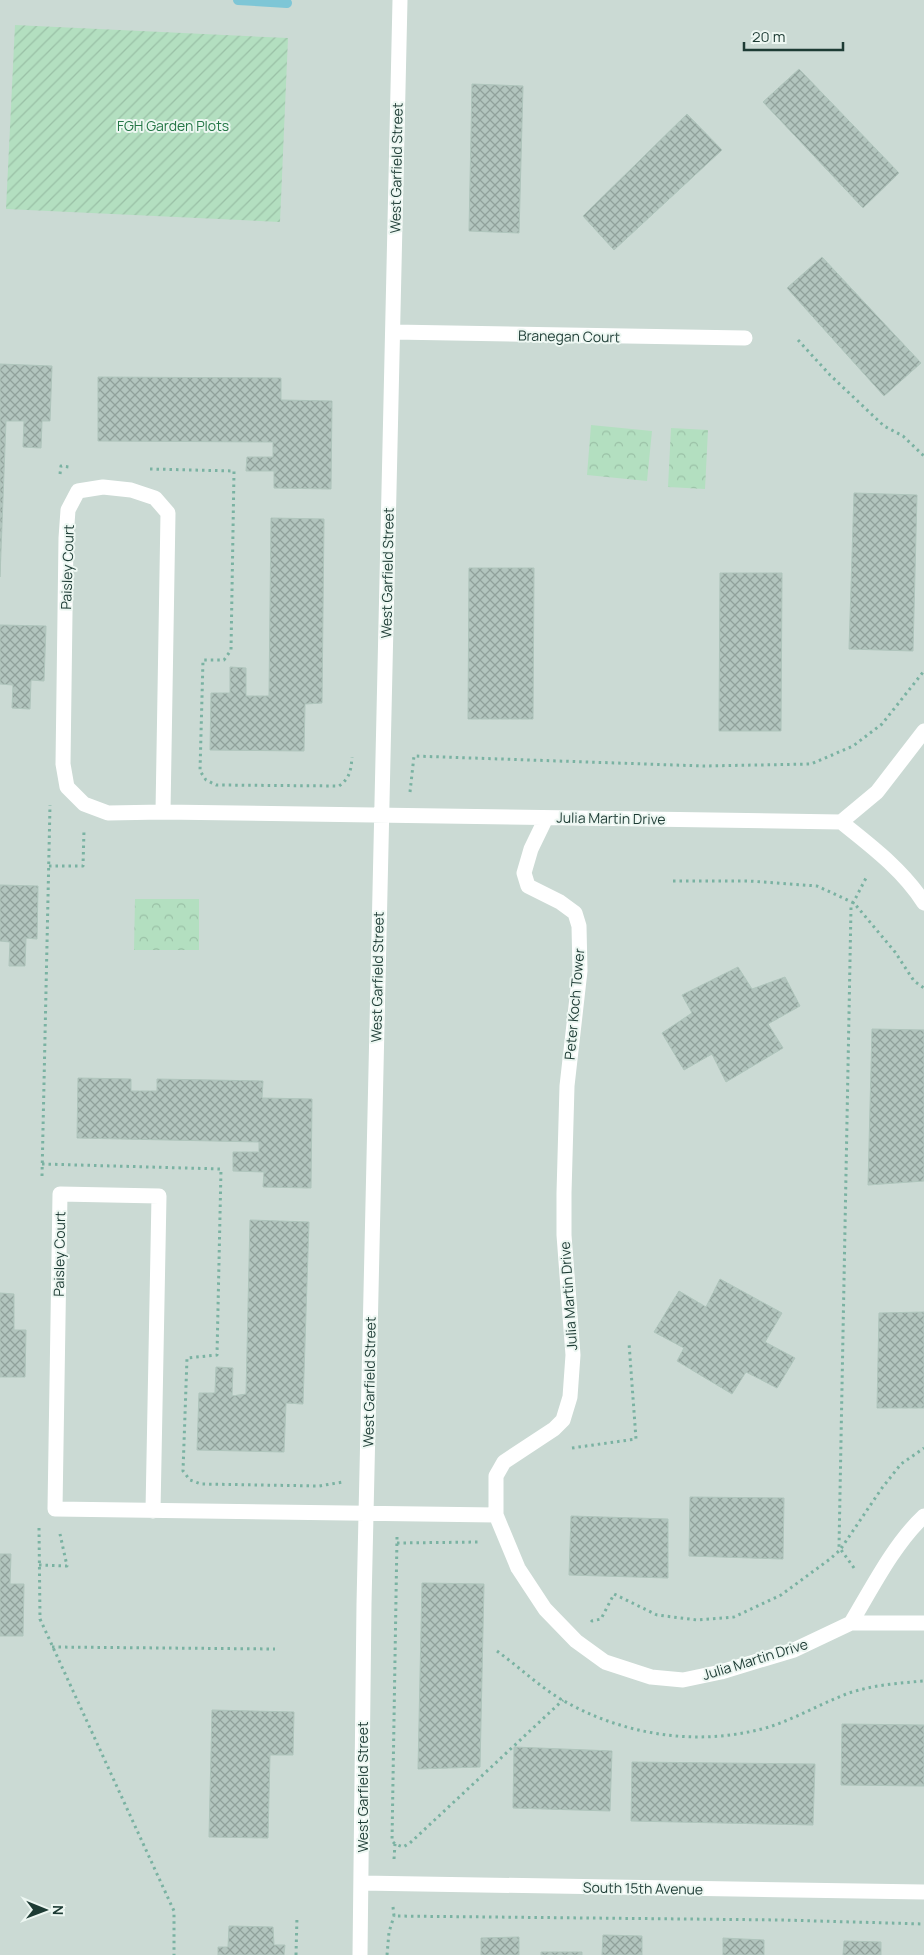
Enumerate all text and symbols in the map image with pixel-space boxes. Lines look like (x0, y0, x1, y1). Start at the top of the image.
scale bar (744, 20, 843, 52)
text: 20 m (752, 26, 785, 47)
street label: West Garfield Street (385, 102, 407, 234)
park label: FGH Garden Plots (117, 116, 229, 135)
street label: Branegan Court (518, 326, 621, 346)
street label: West Garfield Street (376, 507, 398, 639)
street label: Paisley Court (56, 524, 78, 610)
street label: Julia Martin Drive (556, 808, 666, 828)
street label: West Garfield Street (366, 911, 388, 1043)
street label: Peter Koch Tower (560, 947, 588, 1061)
street label: Paisley Court (49, 1211, 69, 1297)
street label: Julia Martin Drive (555, 1241, 581, 1351)
street label: West Garfield Street (358, 1316, 380, 1448)
street label: Julia Martin Drive (700, 1634, 810, 1684)
street label: West Garfield Street (353, 1721, 372, 1853)
street label: South 15th Avenue (583, 1877, 703, 1899)
north arrow (20, 1885, 70, 1935)
text: N (49, 1905, 68, 1915)

